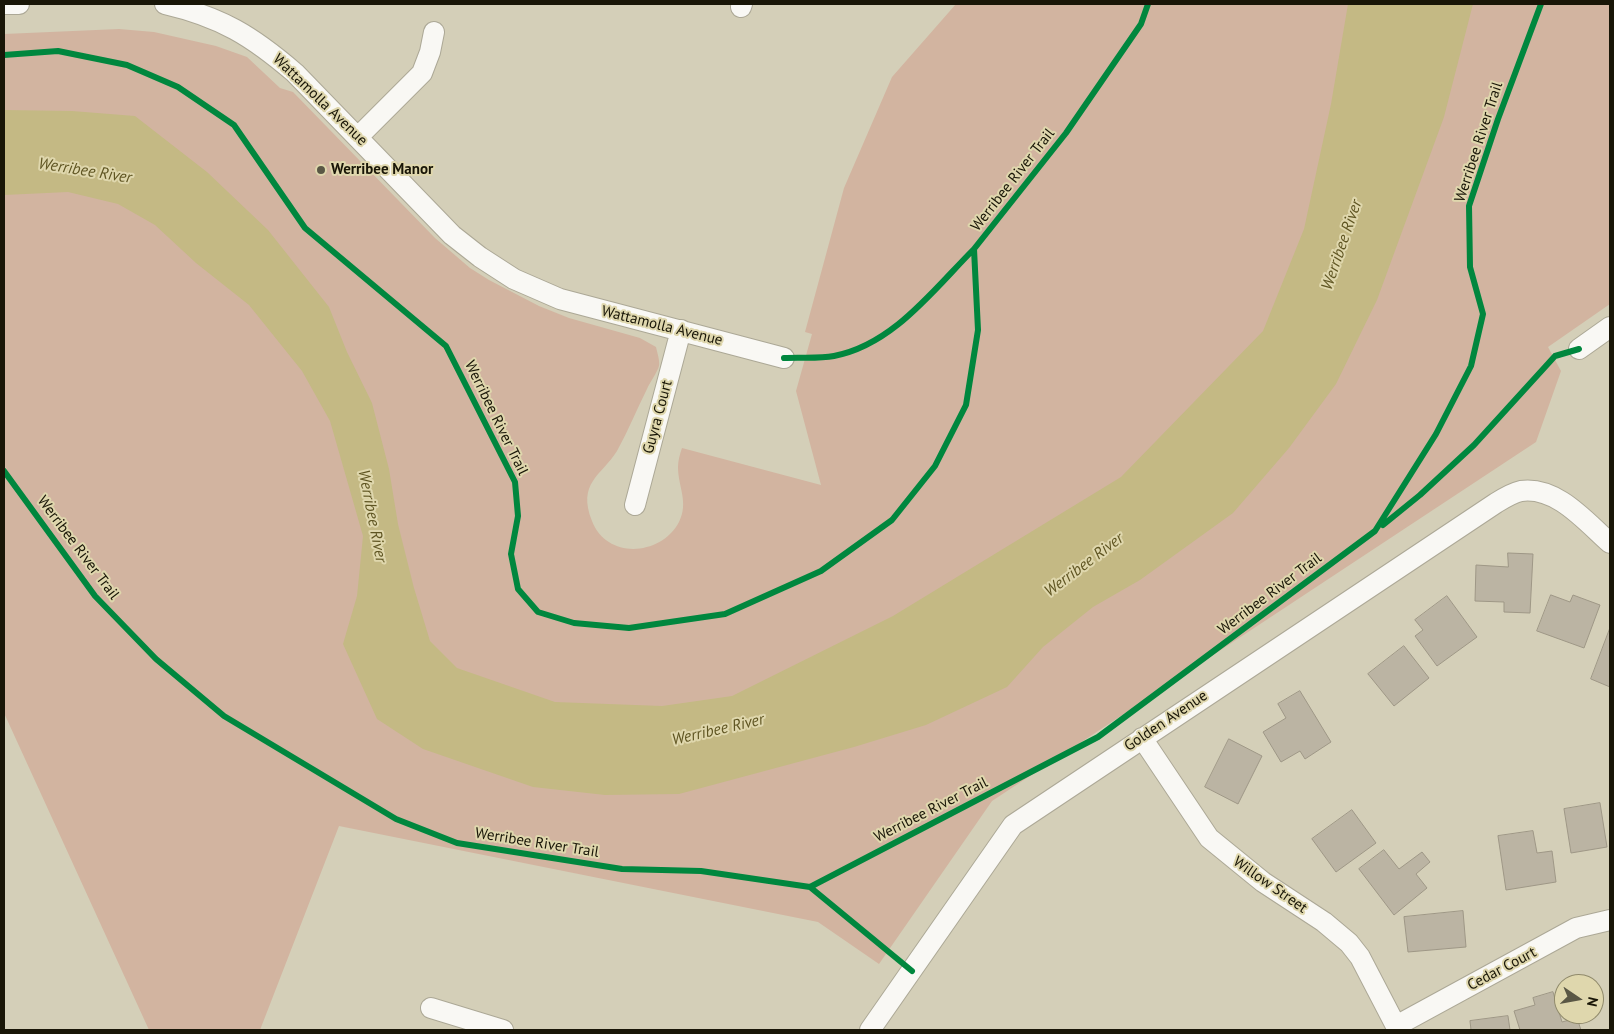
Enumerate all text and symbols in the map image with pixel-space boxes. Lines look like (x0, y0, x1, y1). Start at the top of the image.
street label: Wattamolla Avenue (269, 50, 371, 150)
street label: Werribee River Trail (1451, 80, 1507, 204)
street label: Werribee River Trail (967, 125, 1059, 235)
water label: Werribee River (37, 154, 133, 188)
place label: Werribee Manor (331, 161, 433, 179)
marker: Werribee Manor (315, 164, 327, 176)
water label: Werribee River (1318, 197, 1366, 293)
street label: Wattamolla Avenue (600, 302, 724, 350)
street label: Werribee River Trail (460, 358, 532, 478)
street label: Guyra Court (640, 378, 676, 456)
water label: Werribee River (354, 468, 390, 564)
street label: Werribee River Trail (33, 493, 123, 603)
water label: Werribee River (1041, 529, 1127, 601)
street label: Werribee River Trail (1215, 549, 1325, 639)
street label: Golden Avenue (1121, 687, 1211, 755)
water label: Werribee River (670, 710, 766, 750)
street label: Werribee River Trail (871, 774, 991, 846)
street label: Werribee River Trail (474, 824, 600, 862)
street label: Willow Street (1229, 853, 1311, 917)
street label: Cedar Court (1465, 943, 1539, 995)
north arrow (1554, 974, 1604, 1024)
text: N (1583, 996, 1602, 1008)

